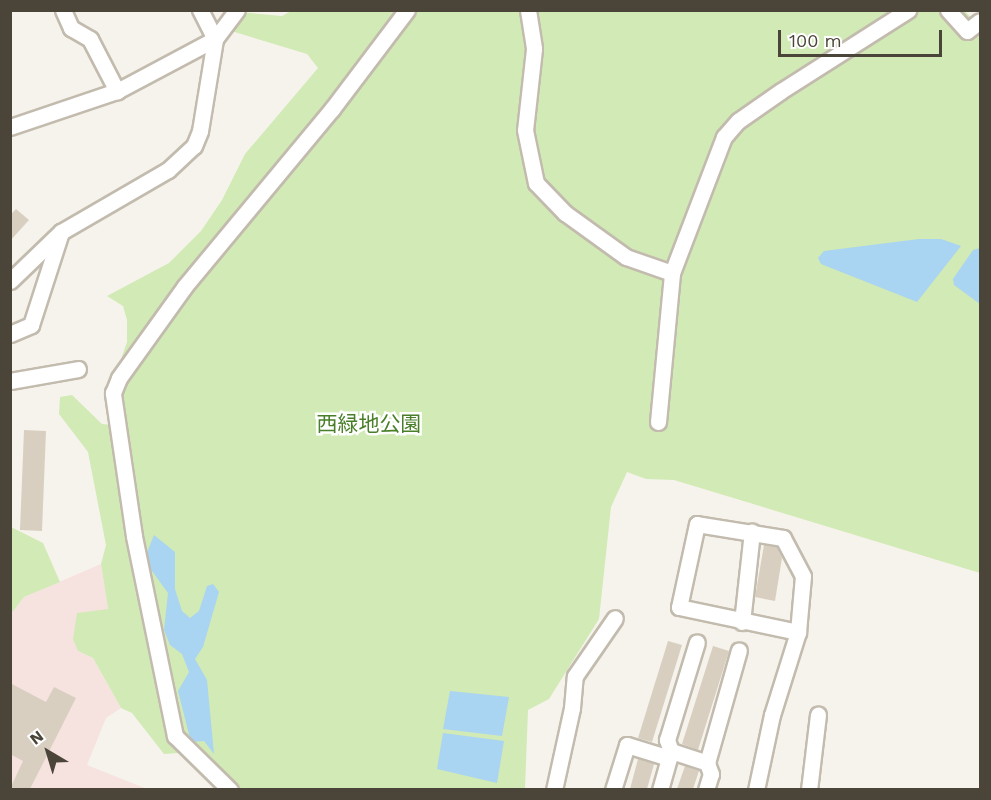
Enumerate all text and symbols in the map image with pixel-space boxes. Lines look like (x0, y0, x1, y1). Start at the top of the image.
scale bar (781, 18, 944, 56)
text: 100 m (789, 30, 842, 51)
park label: 西緑地公園 (317, 411, 421, 437)
north arrow (18, 722, 78, 782)
text: N (26, 726, 47, 749)

